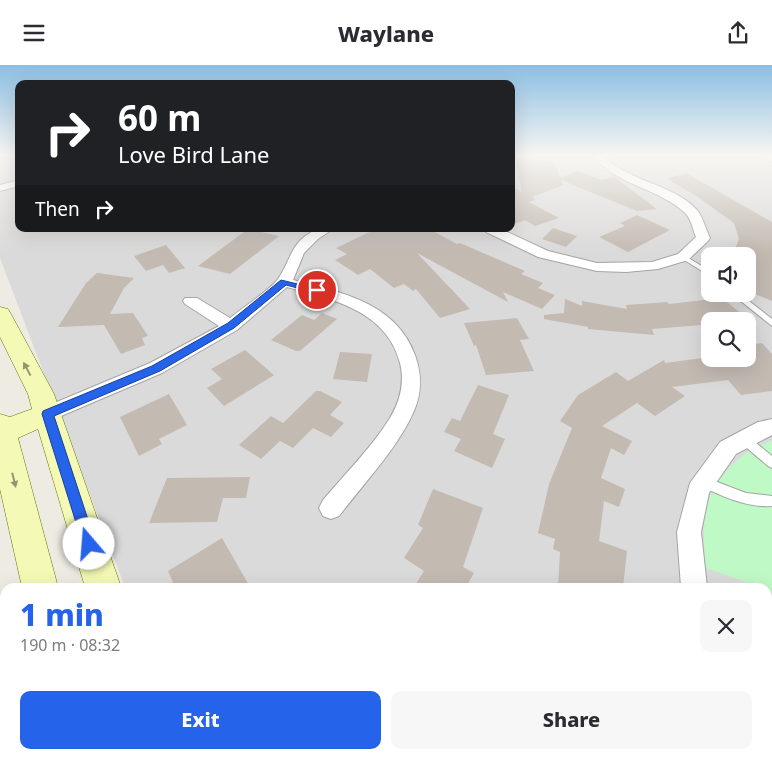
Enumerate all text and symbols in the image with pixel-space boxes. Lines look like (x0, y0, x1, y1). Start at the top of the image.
text: Waylane (338, 18, 434, 48)
icon: menu (20, 19, 48, 47)
icon: share (724, 19, 752, 47)
text: 60 m (118, 94, 201, 141)
icon: right (35, 100, 100, 165)
text: Love Bird Lane (118, 139, 269, 169)
icon: right (90, 195, 118, 223)
text: Then (35, 196, 80, 222)
map controls (701, 247, 756, 367)
button: sound (701, 247, 756, 302)
pin (296, 269, 338, 311)
icon: arrive (303, 276, 331, 304)
button: search (701, 312, 756, 367)
one-way arrow (23, 363, 32, 376)
one-way arrow (10, 472, 18, 487)
position arrow (62, 517, 114, 569)
text: 1 min (20, 594, 104, 635)
button: close (700, 600, 752, 652)
text: 190 m · 08:32 (20, 634, 120, 656)
button: Exit (20, 691, 381, 749)
button: Share (391, 691, 752, 749)

